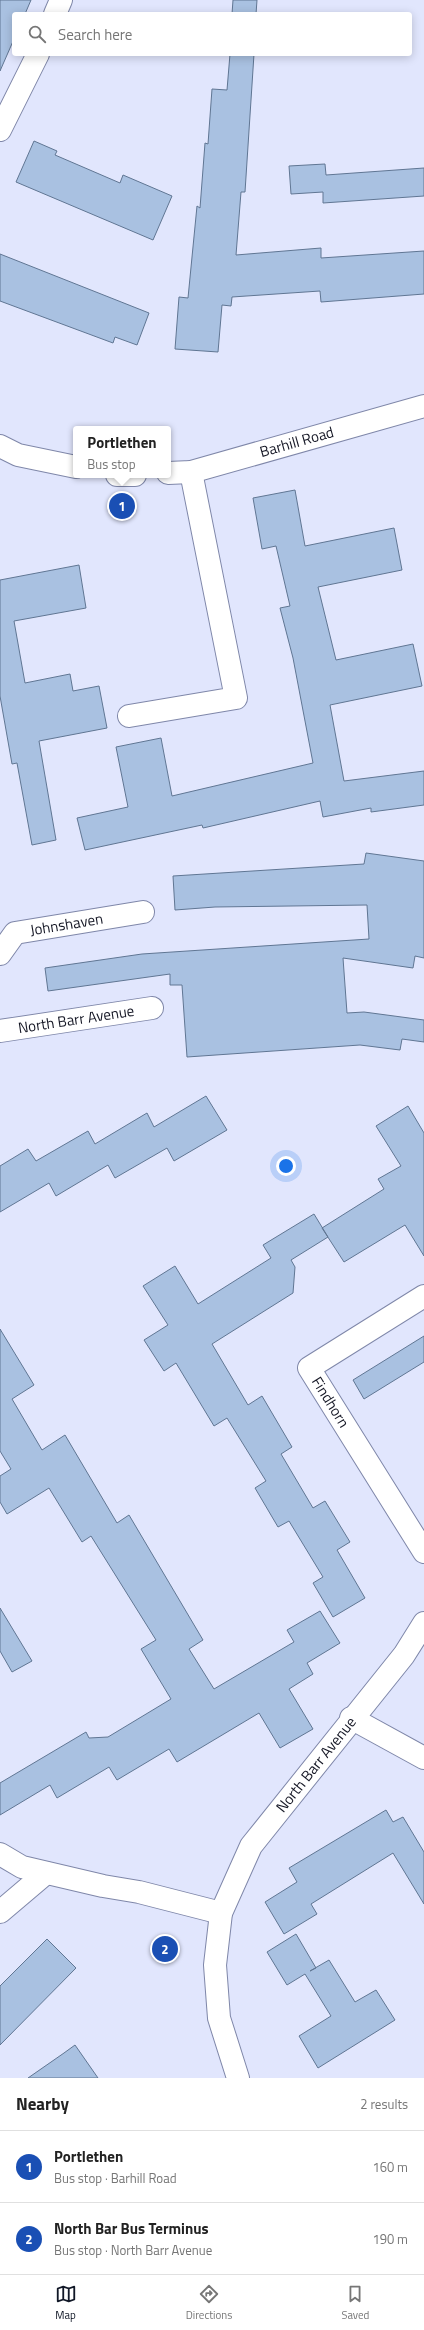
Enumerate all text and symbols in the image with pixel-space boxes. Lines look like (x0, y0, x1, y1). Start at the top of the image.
search box (12, 12, 412, 56)
icon: search (26, 23, 48, 45)
text: Search here (58, 23, 132, 46)
street label: Barhill Road (257, 420, 336, 463)
popup (73, 426, 171, 478)
text: Portlethen (87, 431, 157, 454)
text: Bus stop (87, 454, 136, 474)
pin: 1 (109, 491, 135, 521)
street label: Johnshaven (28, 907, 105, 941)
street label: North Barr Avenue (16, 999, 136, 1039)
your location (276, 1156, 296, 1176)
street label: Findhorn (306, 1372, 356, 1432)
street label: North Barr Avenue (270, 1711, 361, 1817)
pin: 2 (152, 1934, 178, 1964)
text: Nearby (16, 2091, 69, 2117)
text: 2 results (360, 2094, 408, 2114)
text: Portlethen (54, 2145, 123, 2168)
text: 1 (25, 2157, 33, 2177)
text: 160 m (372, 2157, 408, 2177)
text: Bus stop · Barhill Road (54, 2168, 177, 2188)
text: North Bar Bus Terminus (54, 2217, 209, 2240)
text: 2 (25, 2229, 33, 2249)
text: 190 m (372, 2229, 408, 2249)
text: Bus stop · North Barr Avenue (54, 2240, 212, 2260)
tab: Map (55, 2283, 77, 2323)
tab: Directions (186, 2283, 232, 2323)
tab: Saved (341, 2283, 369, 2323)

